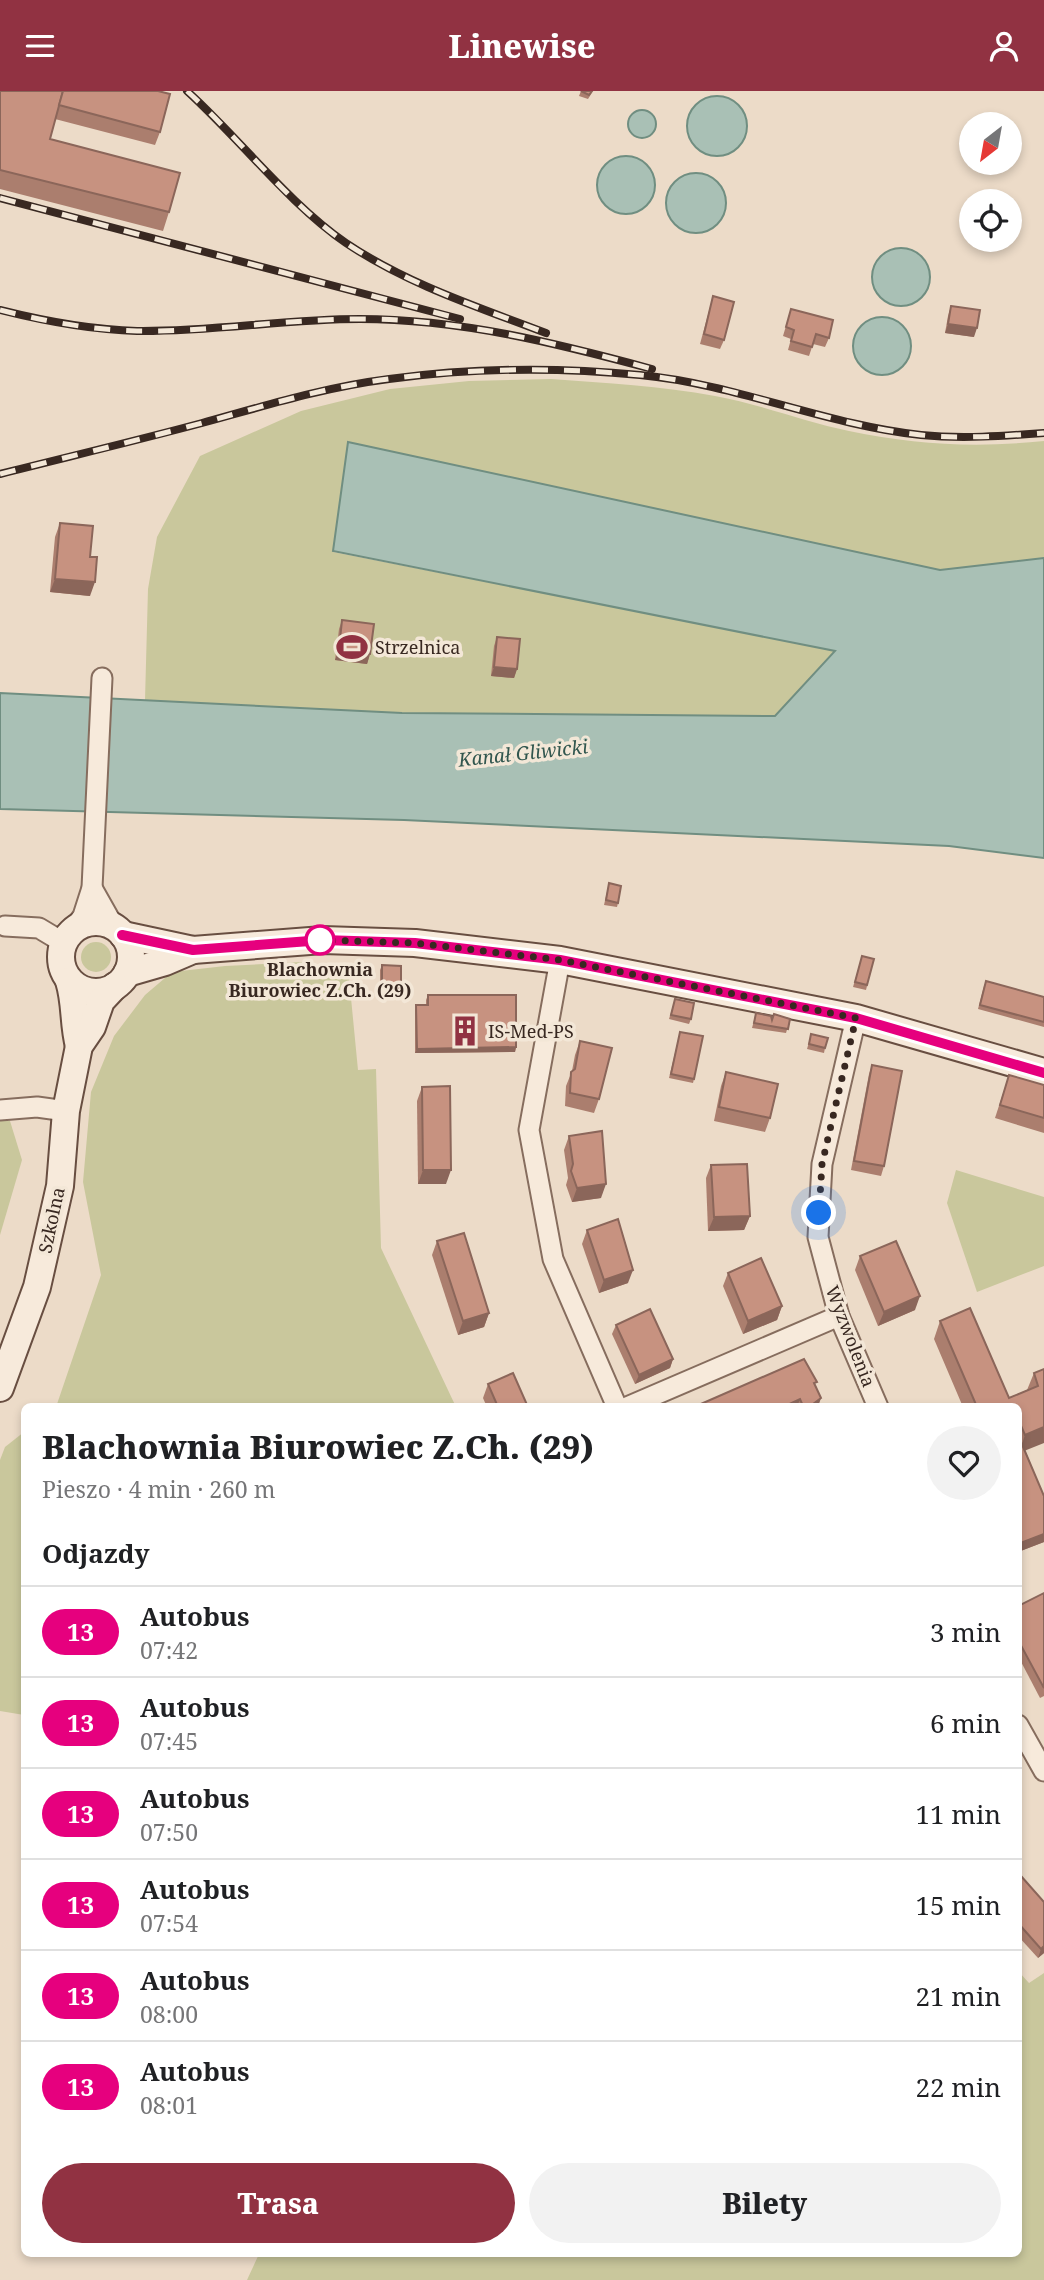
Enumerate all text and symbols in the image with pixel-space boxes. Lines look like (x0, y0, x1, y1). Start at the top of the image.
text: Linewise (449, 24, 595, 67)
icon: menu (21, 27, 59, 65)
icon: person (985, 27, 1023, 65)
north arrow (959, 112, 1022, 175)
map controls (959, 112, 1022, 252)
button: locate (959, 189, 1022, 252)
sports icon: Strzelnica (335, 630, 369, 664)
place label: Strzelnica (375, 635, 460, 659)
water label: Kanał Gliwicki (456, 733, 589, 773)
marker: Blachownia Biurowiec Z.Ch. (29) (305, 925, 335, 955)
place label: Blachownia Biurowiec Z.Ch. (29) (229, 957, 411, 1002)
building icon: IS-Med-PS (448, 1014, 482, 1048)
place label: IS-Med-PS (488, 1019, 574, 1043)
street label: Szkolna (32, 1185, 70, 1255)
your location (801, 1195, 836, 1230)
street label: Wyzwolenia (821, 1282, 881, 1390)
text: Blachownia Biurowiec Z.Ch. (29) (42, 1424, 594, 1469)
button: heart (927, 1426, 1001, 1500)
text: Pieszo · 4 min · 260 m (42, 1473, 275, 1505)
text: Odjazdy (42, 1535, 150, 1571)
text: Autobus (140, 1598, 250, 1634)
text: 3 min (930, 1614, 1001, 1650)
text: 13 (67, 1615, 94, 1648)
text: 07:42 (140, 1634, 198, 1666)
text: Autobus (140, 1689, 250, 1725)
text: 6 min (930, 1705, 1001, 1741)
text: 13 (67, 1706, 94, 1739)
text: 07:45 (140, 1725, 198, 1757)
text: Autobus (140, 1780, 250, 1816)
text: 11 min (916, 1796, 1001, 1832)
text: 13 (67, 1797, 94, 1830)
text: 07:50 (140, 1816, 198, 1848)
text: Autobus (140, 1871, 250, 1907)
text: 15 min (916, 1887, 1001, 1923)
text: 13 (67, 1888, 94, 1921)
text: 07:54 (140, 1907, 198, 1939)
text: Autobus (140, 1962, 250, 1998)
text: 21 min (916, 1978, 1001, 2014)
text: 13 (67, 1979, 94, 2012)
text: 08:00 (140, 1998, 198, 2030)
text: Autobus (140, 2053, 250, 2089)
text: 22 min (916, 2069, 1001, 2105)
text: 13 (67, 2070, 94, 2103)
text: 08:01 (140, 2089, 198, 2121)
button: Trasa (42, 2163, 515, 2243)
button: Bilety (529, 2163, 1001, 2243)

